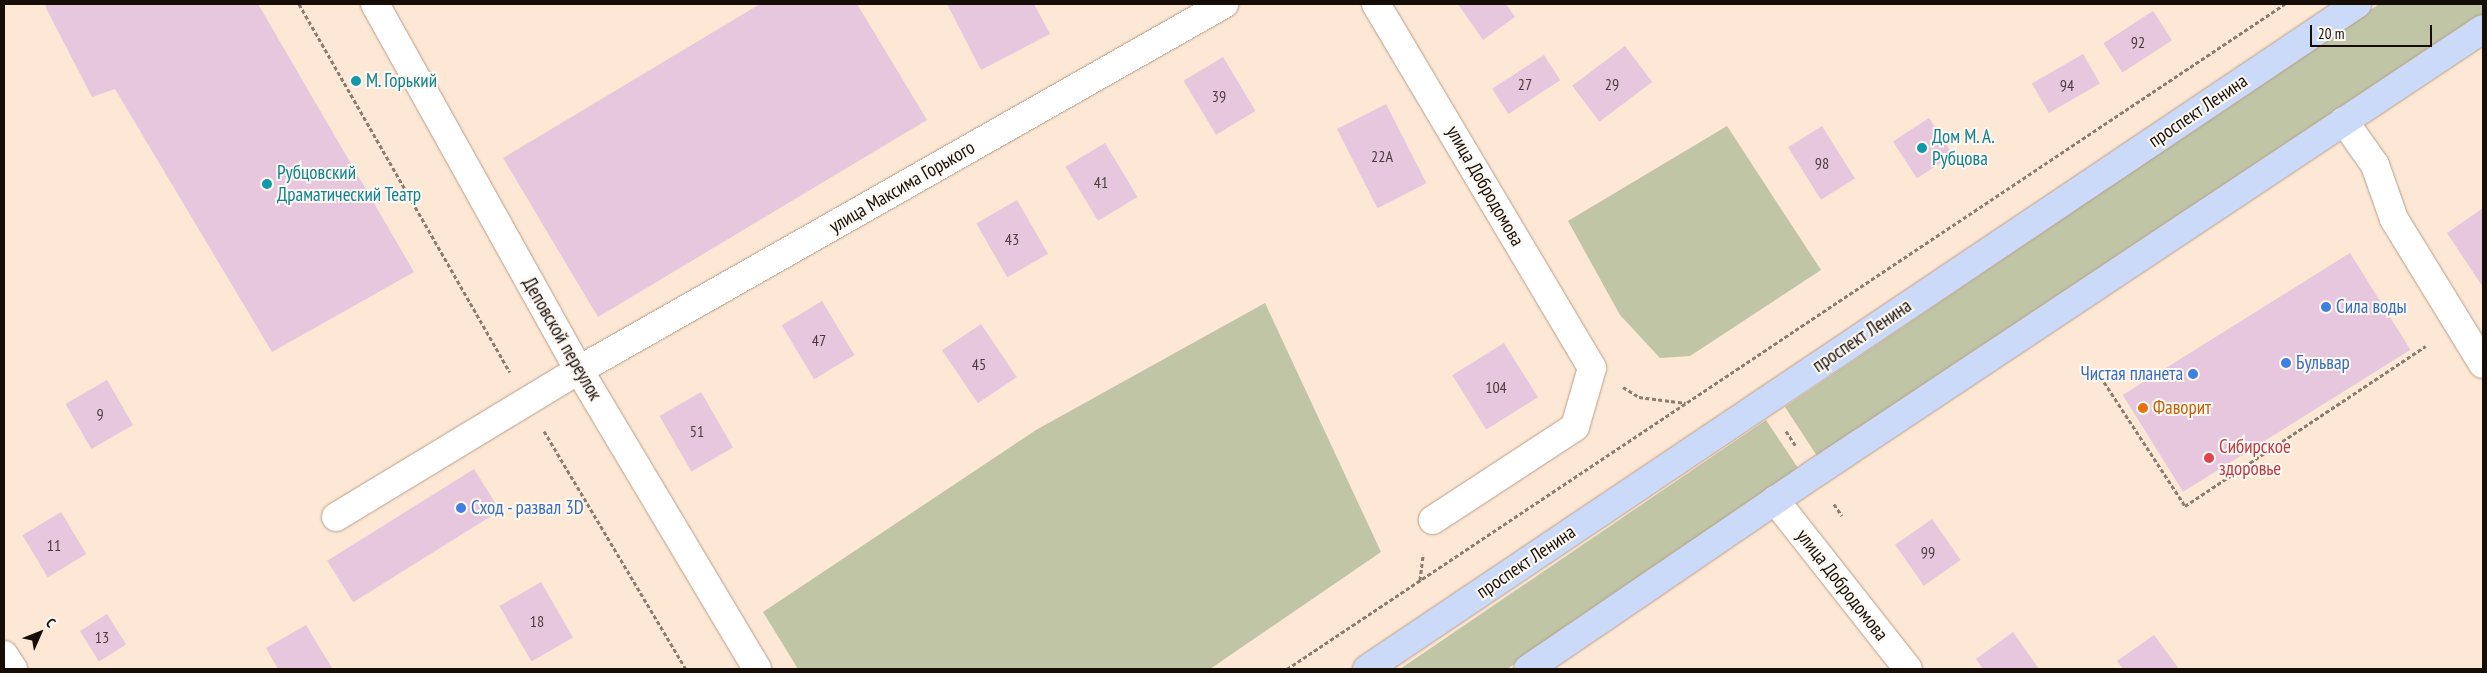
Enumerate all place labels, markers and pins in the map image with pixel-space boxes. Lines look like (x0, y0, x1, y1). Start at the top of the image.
place label: М. Горький (366, 70, 438, 92)
marker: М. Горький (350, 75, 362, 87)
place label: Дом М. А. Рубцова (1932, 126, 1996, 170)
marker: Дом М. А. Рубцова (1916, 142, 1928, 154)
place label: Рубцовский Драматический Театр (277, 162, 421, 206)
marker: Рубцовский Драматический Театр (261, 178, 273, 190)
place label: Сила воды (2336, 296, 2407, 318)
marker: Сила воды (2320, 301, 2332, 313)
place label: Бульвар (2296, 352, 2350, 374)
marker: Бульвар (2280, 357, 2292, 369)
place label: Чистая планета (2080, 363, 2183, 385)
marker: Чистая планета (2187, 368, 2199, 380)
place label: Фаворит (2153, 397, 2211, 419)
marker: Фаворит (2137, 402, 2149, 414)
place label: Сибирское здоровье (2219, 436, 2291, 480)
marker: Сибирское здоровье (2203, 452, 2215, 464)
place label: Сход - развал 3D (471, 497, 585, 519)
marker: Сход - развал 3D (455, 502, 467, 514)

